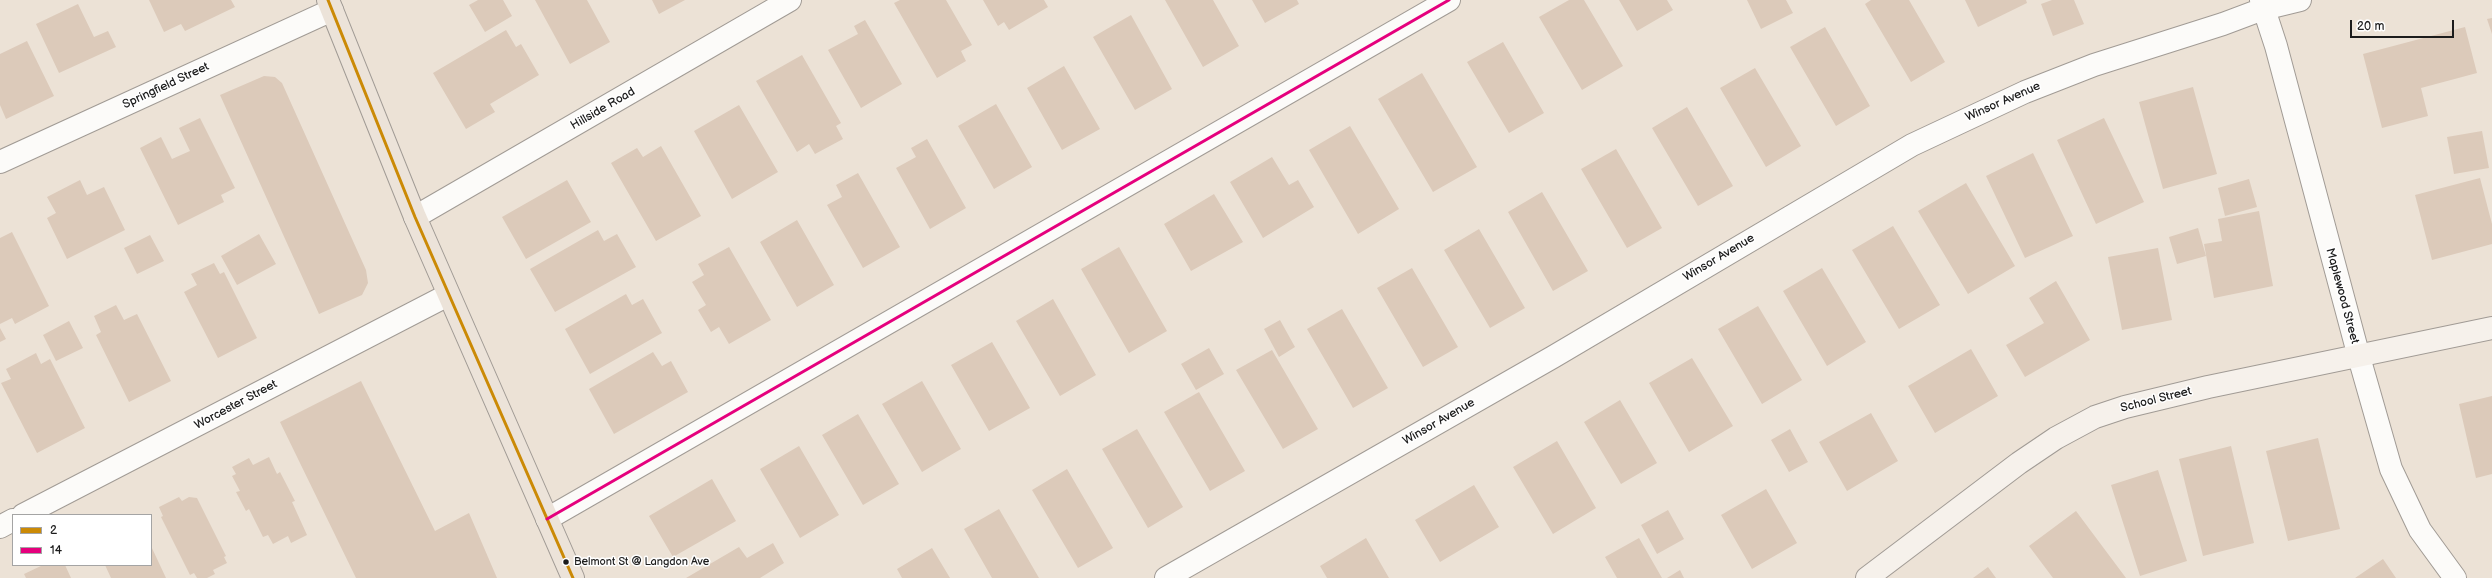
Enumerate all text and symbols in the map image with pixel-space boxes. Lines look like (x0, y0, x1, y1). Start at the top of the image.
scale bar (2352, 12, 2456, 38)
text: 20 m (2357, 19, 2384, 34)
street label: Springfield Street (121, 60, 211, 112)
street label: Winsor Avenue (1963, 79, 2043, 125)
street label: Hillside Road (568, 85, 638, 133)
street label: Winsor Avenue (1681, 231, 1757, 285)
street label: Maplewood Street (2322, 247, 2362, 345)
street label: Worcester Street (192, 377, 280, 433)
street label: School Street (2119, 384, 2193, 416)
street label: Winsor Avenue (1401, 396, 1477, 448)
legend (12, 514, 152, 566)
text: 2 (50, 523, 57, 538)
text: 14 (50, 543, 62, 558)
place label: Belmont St @ Langdon Ave (574, 555, 709, 569)
marker: Belmont St @ Langdon Ave (561, 557, 571, 567)

